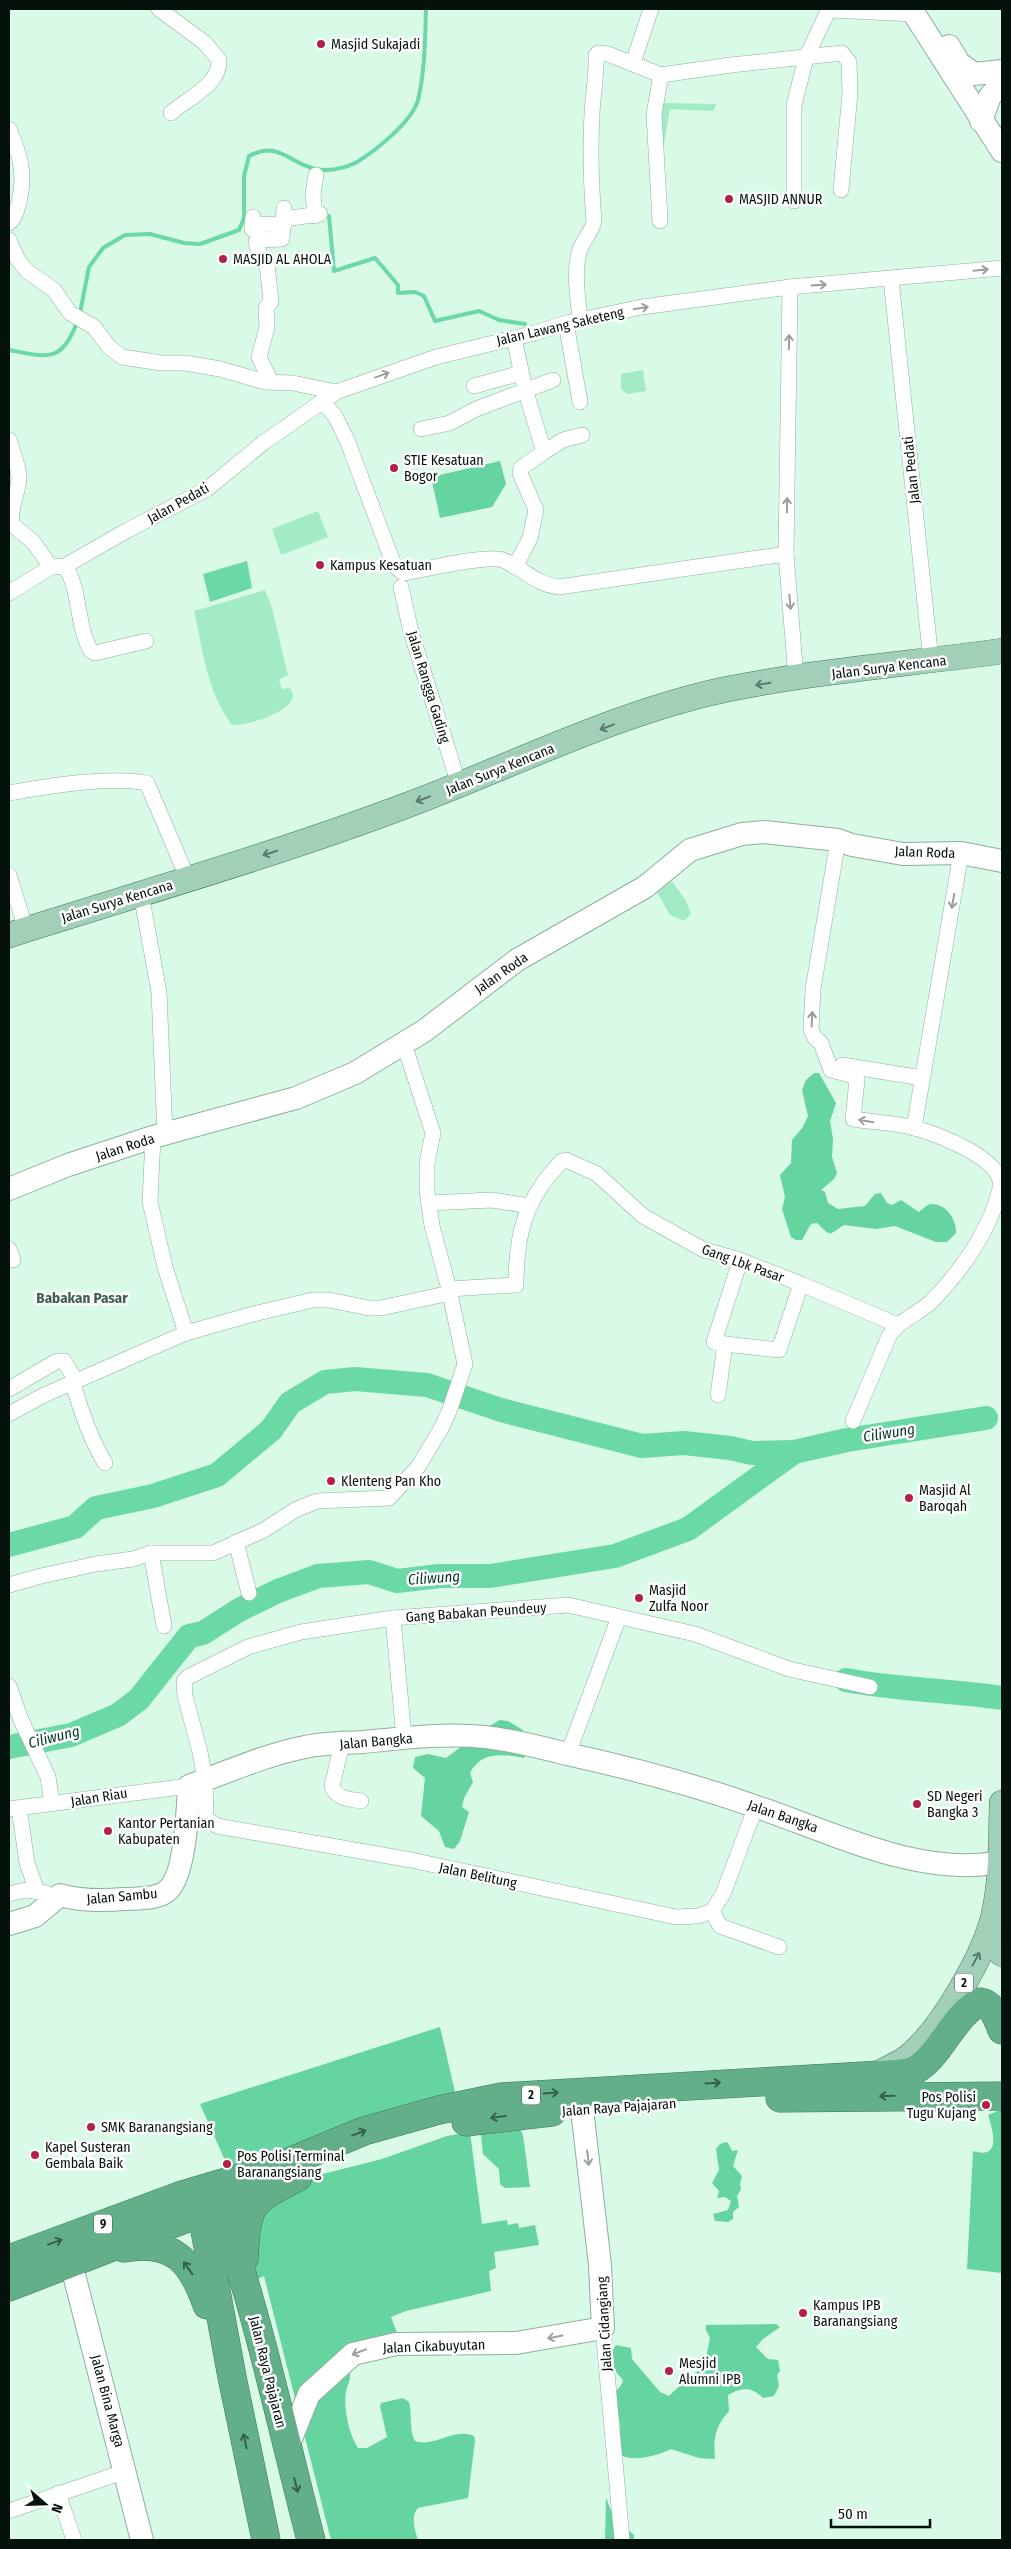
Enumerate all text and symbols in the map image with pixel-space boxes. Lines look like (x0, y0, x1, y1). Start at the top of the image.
place label: Masjid Sukajadi (331, 36, 420, 53)
marker: Masjid Sukajadi (315, 38, 327, 50)
place label: MASJID ANNUR (739, 191, 823, 208)
marker: MASJID ANNUR (723, 193, 735, 205)
place label: MASJID AL AHOLA (233, 251, 332, 268)
marker: MASJID AL AHOLA (217, 253, 229, 265)
one-way arrow (973, 266, 989, 275)
one-way arrow (811, 280, 827, 289)
one-way arrow (632, 302, 648, 312)
street label: Jalan Lawang Saketeng (495, 303, 626, 349)
one-way arrow (784, 335, 794, 351)
one-way arrow (374, 370, 389, 379)
street label: Jalan Pedati (899, 435, 924, 505)
place label: STIE Kesatuan Bogor (404, 452, 484, 485)
marker: STIE Kesatuan Bogor (388, 462, 400, 474)
street label: Jalan Pedati (144, 480, 212, 527)
one-way arrow (782, 497, 791, 513)
place label: Kampus Kesatuan (330, 557, 432, 574)
marker: Kampus Kesatuan (314, 559, 326, 571)
one-way arrow (785, 594, 794, 610)
street label: Jalan Rangga Gading (403, 629, 454, 746)
street label: Jalan Surya Kencana (831, 652, 948, 683)
one-way arrow (756, 679, 772, 689)
one-way arrow (600, 723, 615, 732)
street label: Jalan Surya Kencana (443, 740, 557, 799)
one-way arrow (416, 795, 431, 804)
street label: Jalan Roda (894, 843, 956, 862)
one-way arrow (262, 849, 278, 859)
street label: Jalan Surya Kencana (59, 876, 175, 926)
one-way arrow (947, 893, 957, 909)
street label: Jalan Roda (471, 949, 531, 998)
one-way arrow (807, 1011, 816, 1027)
one-way arrow (858, 1115, 874, 1125)
street label: Jalan Roda (94, 1130, 157, 1165)
street label: Gang Lbk Pasar (699, 1241, 786, 1286)
district label: Babakan Pasar (36, 1289, 128, 1307)
water label: Ciliwung (862, 1420, 916, 1446)
place label: Klenteng Pan Kho (341, 1473, 441, 1490)
marker: Klenteng Pan Kho (325, 1475, 337, 1487)
place label: Masjid Al Baroqah (919, 1482, 971, 1515)
marker: Masjid Al Baroqah (903, 1492, 915, 1504)
water label: Ciliwung (407, 1567, 461, 1589)
place label: Masjid Zulfa Noor (649, 1582, 709, 1615)
marker: Masjid Zulfa Noor (633, 1592, 645, 1604)
street label: Gang Babakan Peundeuy (405, 1599, 548, 1626)
water label: Ciliwung (26, 1722, 82, 1752)
street label: Jalan Bangka (339, 1730, 413, 1753)
street label: Jalan Riau (70, 1785, 129, 1810)
place label: SD Negeri Bangka 3 (927, 1788, 982, 1821)
street label: Jalan Bangka (745, 1796, 820, 1836)
marker: SD Negeri Bangka 3 (911, 1798, 923, 1810)
place label: Kantor Pertanian Kabupaten (118, 1815, 215, 1848)
marker: Kantor Pertanian Kabupaten (102, 1825, 114, 1837)
street label: Jalan Belitung (437, 1859, 519, 1892)
street label: Jalan Sambu (86, 1885, 158, 1908)
one-way arrow (971, 1952, 981, 1967)
road number: 2 (955, 1974, 973, 1992)
one-way arrow (705, 2078, 721, 2087)
road number: 2 (522, 2086, 540, 2104)
one-way arrow (543, 2089, 559, 2098)
place label: Pos Polisi Tugu Kujang (907, 2089, 976, 2122)
one-way arrow (879, 2091, 896, 2101)
street label: Jalan Raya Pajajaran (561, 2095, 677, 2120)
marker: Pos Polisi Tugu Kujang (980, 2099, 992, 2111)
one-way arrow (490, 2112, 506, 2122)
place label: SMK Baranangsiang (101, 2119, 213, 2136)
marker: SMK Baranangsiang (85, 2121, 97, 2133)
one-way arrow (350, 2128, 366, 2137)
place label: Kapel Susteran Gembala Baik (45, 2139, 131, 2172)
place label: Pos Polisi Terminal Baranangsiang (237, 2148, 345, 2181)
marker: Kapel Susteran Gembala Baik (29, 2149, 41, 2161)
one-way arrow (583, 2149, 593, 2165)
marker: Pos Polisi Terminal Baranangsiang (221, 2158, 233, 2170)
road number: 9 (94, 2214, 112, 2234)
one-way arrow (46, 2237, 62, 2246)
one-way arrow (183, 2261, 194, 2274)
street label: Jalan Cidangiang (594, 2276, 615, 2372)
place label: Kampus IPB Baranangsiang (813, 2297, 898, 2330)
marker: Kampus IPB Baranangsiang (797, 2307, 809, 2319)
street label: Jalan Raya Pajajaran (245, 2314, 290, 2430)
one-way arrow (548, 2333, 564, 2343)
street label: Jalan Cikabuyutan (382, 2336, 486, 2357)
one-way arrow (352, 2349, 367, 2358)
street label: Jalan Bina Marga (87, 2353, 128, 2449)
place label: Mesjid Alumni IPB (679, 2355, 741, 2388)
marker: Mesjid Alumni IPB (663, 2365, 675, 2377)
one-way arrow (239, 2434, 249, 2450)
one-way arrow (292, 2477, 302, 2493)
north arrow (20, 2479, 70, 2529)
scale bar (831, 2496, 930, 2528)
text: N (47, 2501, 66, 2515)
text: 50 m (838, 2505, 868, 2523)

